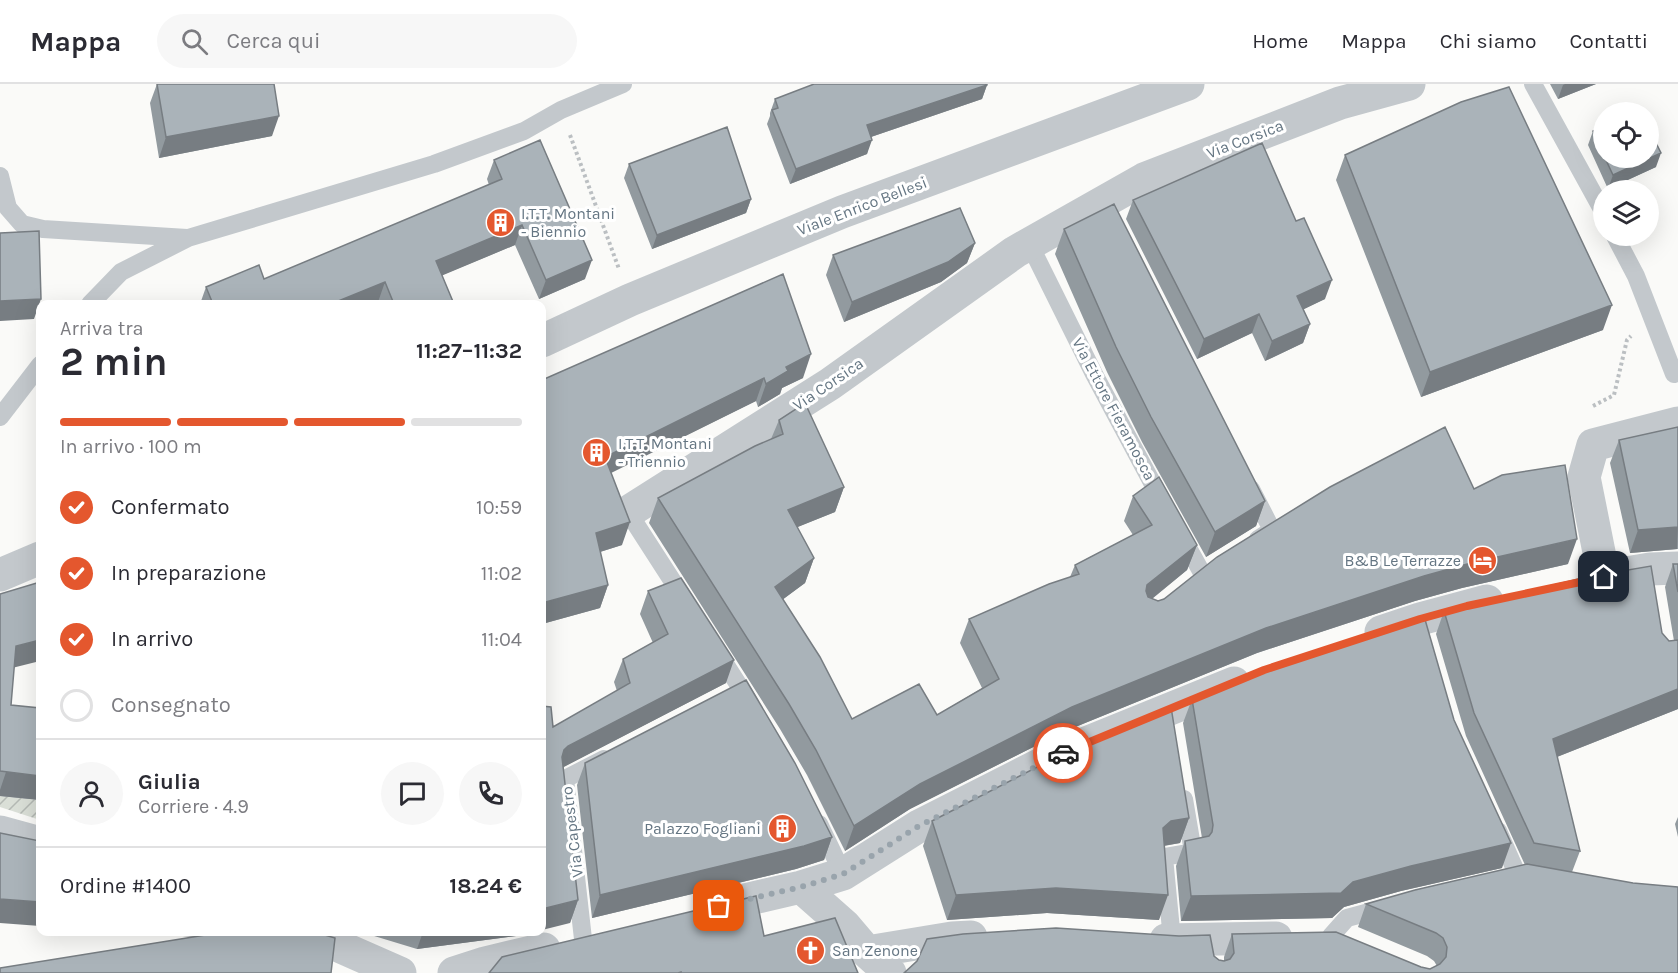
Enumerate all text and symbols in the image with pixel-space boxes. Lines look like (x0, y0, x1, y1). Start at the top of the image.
search box (157, 14, 577, 68)
text: Mappa (30, 25, 121, 58)
icon: search (178, 25, 211, 58)
text: Cerca qui (226, 28, 321, 54)
text: Home (1252, 29, 1308, 53)
text: Mappa (1341, 29, 1407, 53)
text: Chi siamo (1440, 29, 1536, 53)
text: Contatti (1569, 29, 1648, 53)
map controls (1593, 102, 1659, 246)
button: locate (1593, 102, 1659, 168)
street label: Via Corsica (1204, 116, 1286, 162)
street label: Viale Enrico Bellesi (794, 172, 930, 240)
button: layers (1593, 180, 1659, 246)
place label: I.T.T. Montani - Biennio (521, 204, 615, 241)
building icon: I.T.T. Montani - Biennio (484, 206, 516, 238)
text: Arriva tra (60, 317, 143, 340)
street label: Via Ettore Fieramosca (1068, 334, 1160, 484)
text: 11:27–11:32 (416, 338, 522, 364)
text: 2 min (60, 339, 168, 385)
street label: Via Corsica (789, 353, 867, 415)
place label: I.T.T. Montani - Triennio (618, 434, 712, 471)
text: In arrivo · 100 m (60, 435, 202, 458)
building icon: I.T.T. Montani - Triennio (581, 436, 613, 468)
icon: check (60, 491, 93, 524)
text: Confermato (111, 494, 230, 520)
text: 10:59 (476, 496, 522, 519)
hotel icon: B&B Le Terrazze (1466, 544, 1498, 576)
place label: B&B Le Terrazze (1344, 551, 1461, 570)
pin (1578, 551, 1629, 602)
icon: check (60, 557, 93, 590)
text: In preparazione (111, 560, 266, 586)
icon: home (1587, 560, 1620, 593)
text: 11:02 (481, 562, 522, 585)
icon: check (60, 623, 93, 656)
text: In arrivo (111, 626, 193, 652)
text: 11:04 (481, 628, 522, 651)
text: Consegnato (111, 692, 231, 718)
courier (1033, 723, 1093, 783)
icon: car (1047, 737, 1080, 770)
button: person (60, 762, 123, 825)
button: chat (381, 762, 444, 825)
button: phone (459, 762, 522, 825)
text: Giulia (138, 769, 201, 795)
street label: Via Capestro (557, 785, 587, 879)
text: Corriere · 4.9 (138, 795, 249, 818)
building icon: Palazzo Fogliani (766, 812, 798, 844)
place label: Palazzo Fogliani (644, 819, 761, 838)
text: Ordine #1400 (60, 873, 191, 899)
text: 18.24 € (449, 873, 522, 899)
pin (693, 880, 744, 931)
icon: bag (702, 889, 735, 922)
church icon: San Zenone (795, 934, 827, 966)
place label: San Zenone (832, 941, 918, 960)

